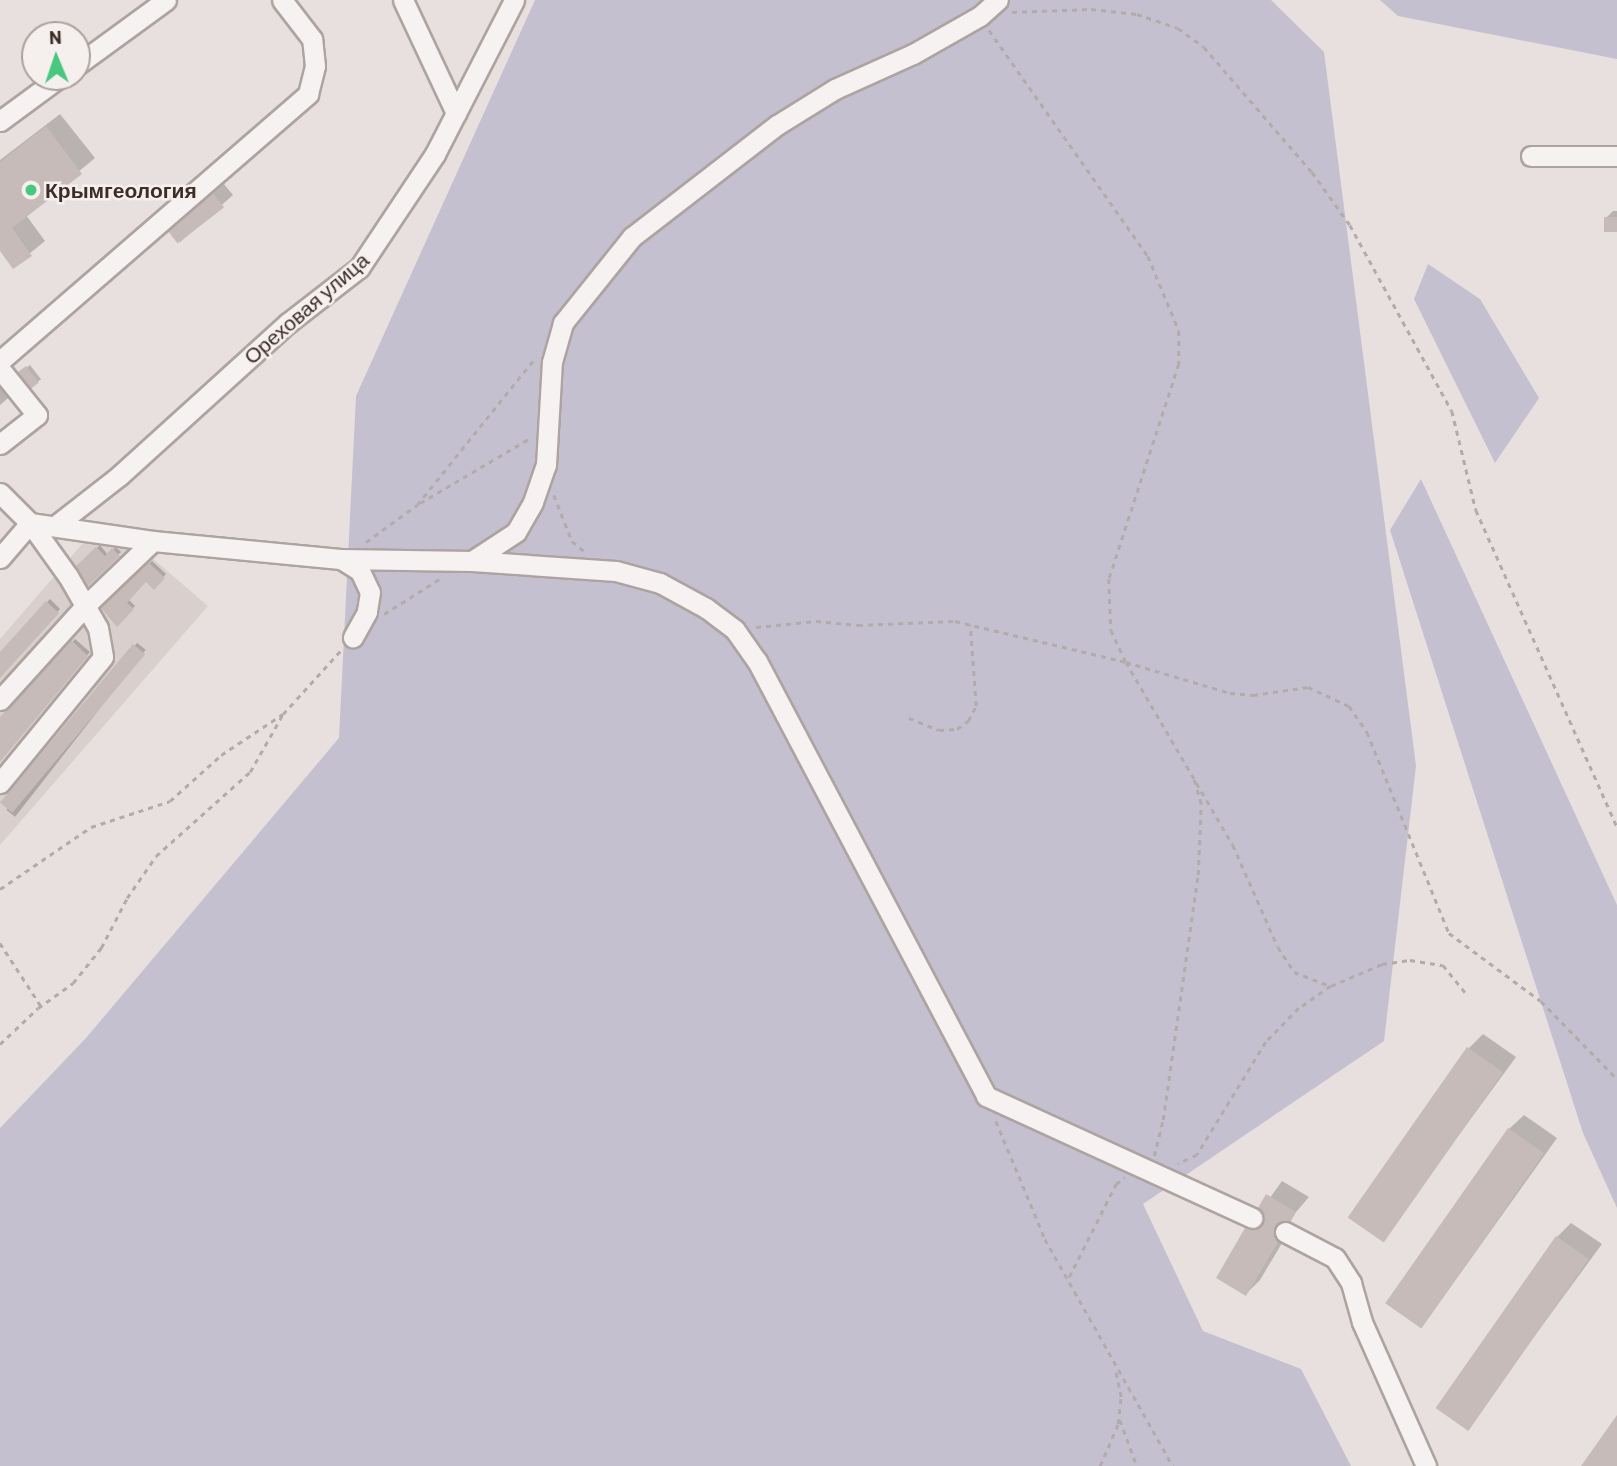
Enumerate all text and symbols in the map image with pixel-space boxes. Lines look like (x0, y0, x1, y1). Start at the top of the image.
north arrow (21, 21, 91, 91)
text: N (49, 25, 62, 48)
place label: Крымгеология (45, 177, 197, 203)
marker: Крымгеология (23, 182, 39, 198)
street label: Ореховая улица (238, 247, 374, 369)

